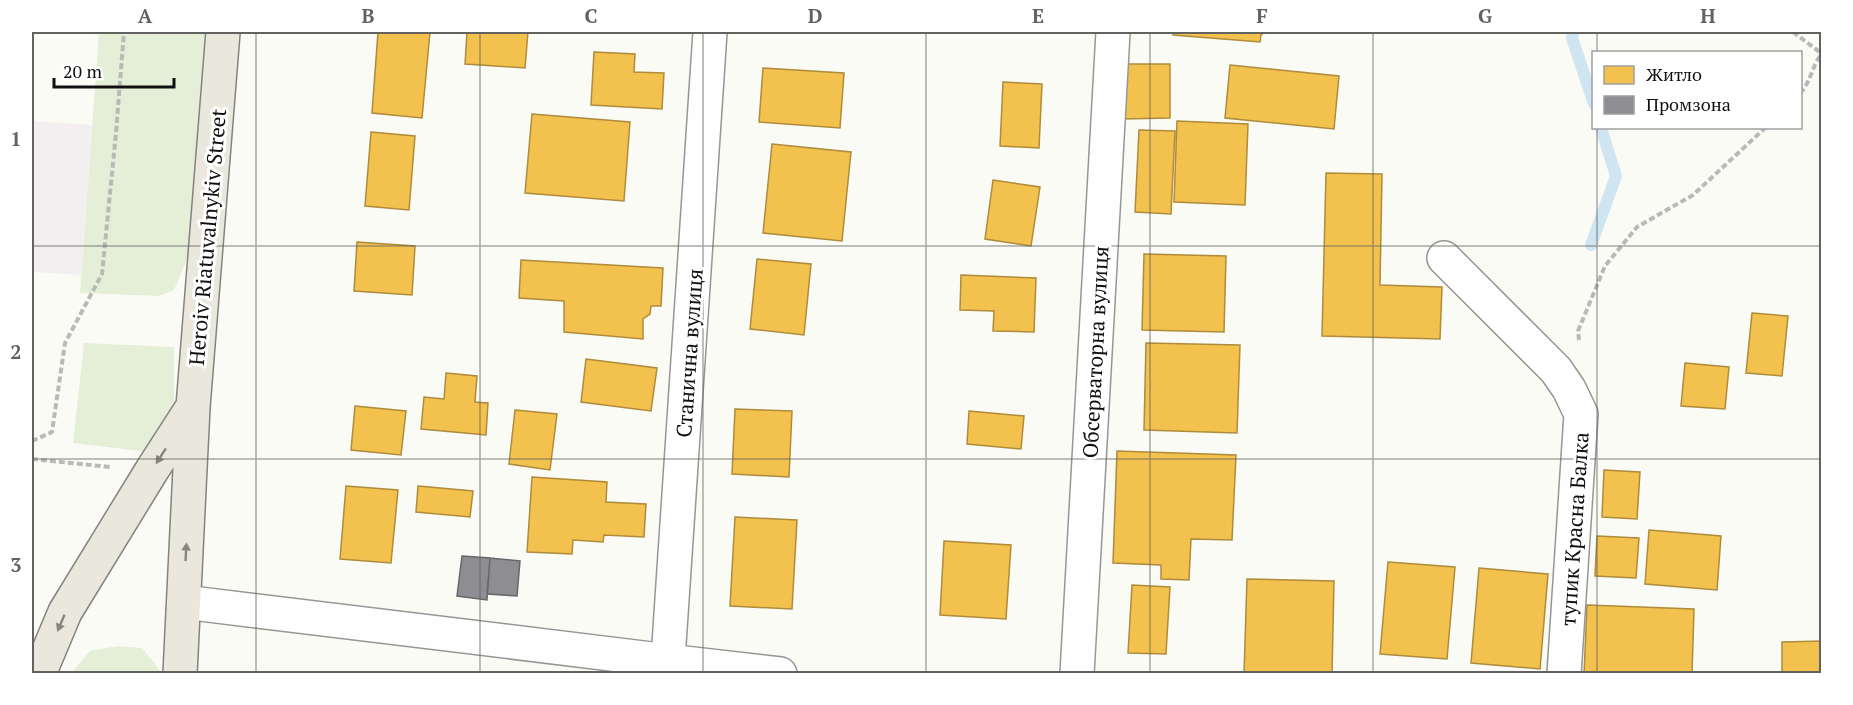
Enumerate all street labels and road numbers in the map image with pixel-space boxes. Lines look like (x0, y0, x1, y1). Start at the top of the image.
street label: Heroiv Riatuvalnykiv Street (182, 107, 232, 366)
street label: Обсерваторна вулиця (1075, 245, 1115, 459)
street label: Станична вулиця (669, 268, 709, 438)
street label: тупик Красна Балка (1553, 431, 1595, 627)

